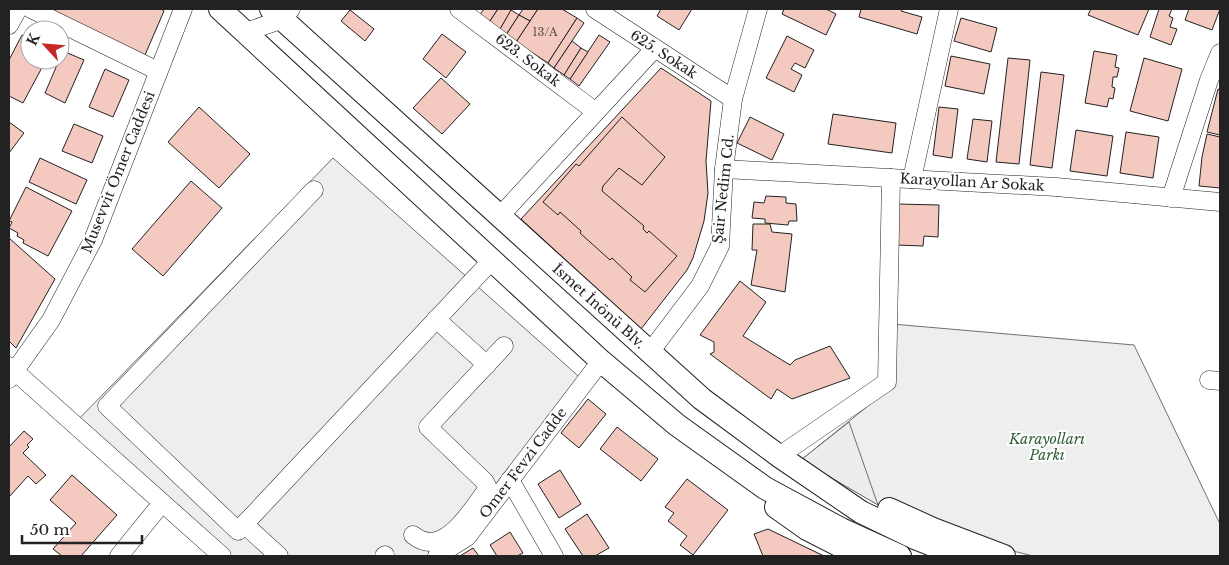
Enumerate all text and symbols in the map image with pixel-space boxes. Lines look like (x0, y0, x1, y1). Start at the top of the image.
north arrow (20, 20, 70, 70)
house number: 13/A (533, 25, 558, 39)
street label: 625. Sokak (627, 26, 701, 83)
text: K (23, 30, 44, 48)
street label: 623. Sokak (492, 30, 565, 91)
street label: Musevvit Ömer Caddesi (76, 88, 159, 256)
street label: Şair Nedim Cd. (708, 133, 738, 245)
street label: Karayollan Ar Sokak (899, 169, 1045, 195)
street label: İsmet İnönü Blv. (549, 260, 649, 352)
street label: Omer Fevzi Cadde (475, 404, 571, 522)
park label: Karayolları Parkı (1008, 430, 1085, 464)
scale bar (22, 512, 142, 544)
text: 50 m (30, 520, 70, 539)

